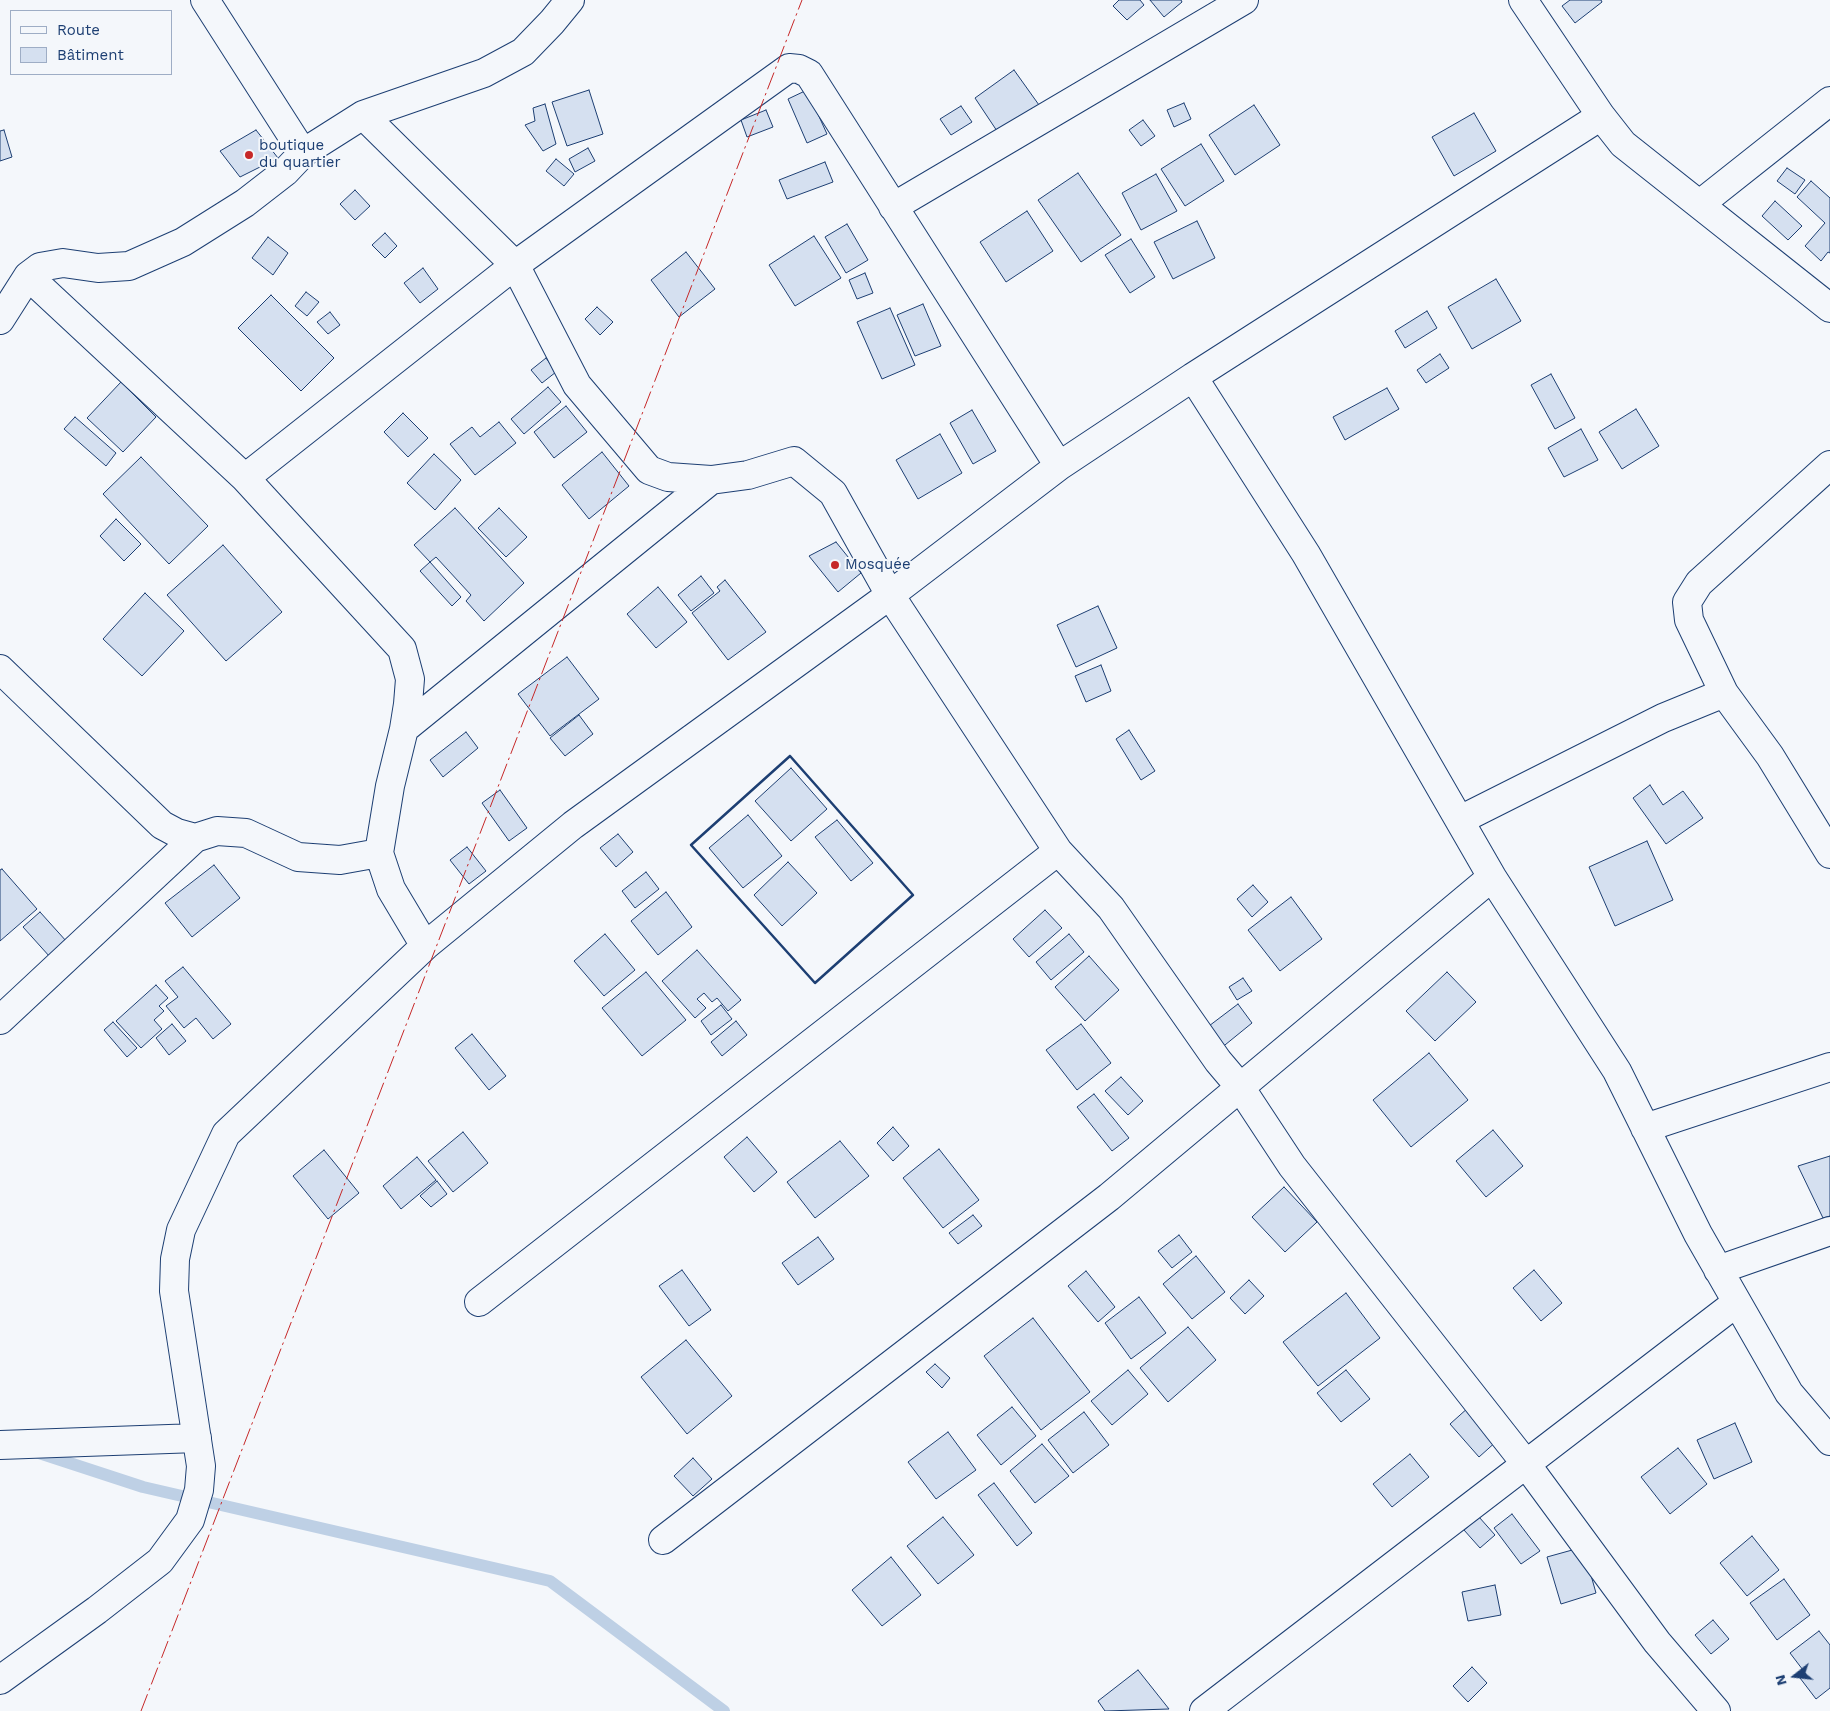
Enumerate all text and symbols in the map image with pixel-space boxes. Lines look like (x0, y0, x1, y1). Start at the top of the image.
legend (10, 10, 172, 75)
text: Route (57, 21, 100, 39)
text: Bâtiment (57, 46, 124, 64)
place label: boutique du quartier (259, 137, 341, 172)
marker: boutique du quartier (243, 149, 255, 161)
place label: Mosquée (845, 556, 911, 574)
marker: Mosquée (829, 559, 841, 571)
north arrow (1770, 1651, 1820, 1701)
text: N (1771, 1673, 1790, 1687)

